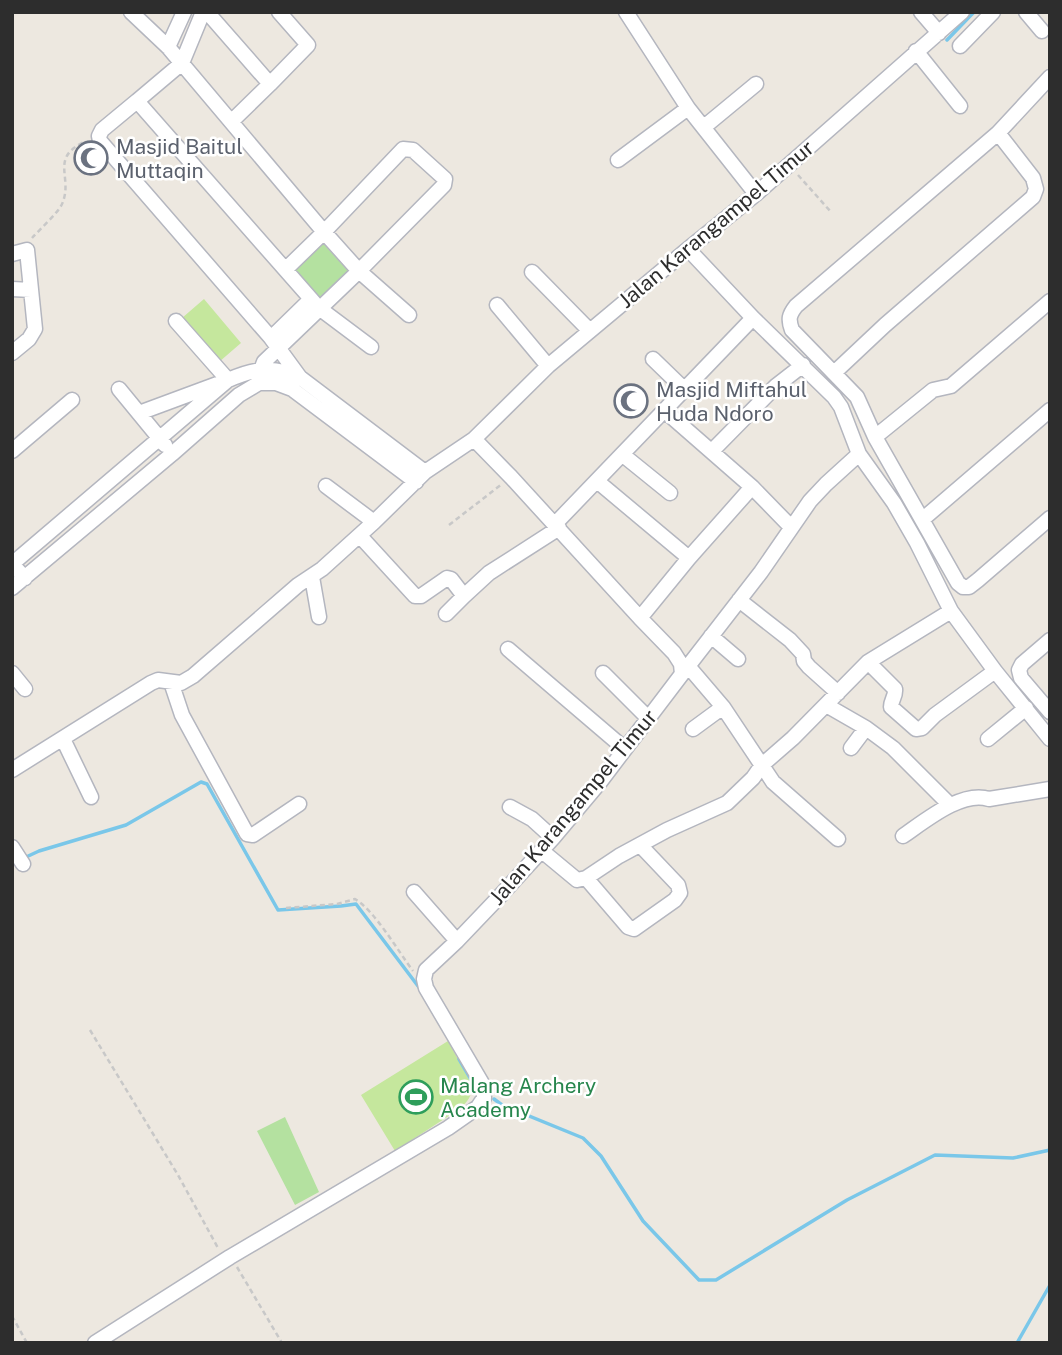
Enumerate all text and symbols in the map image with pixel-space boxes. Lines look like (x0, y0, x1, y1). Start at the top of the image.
place label: Masjid Baitul Muttaqin (116, 134, 243, 183)
street label: Jalan Karangampel Timur (613, 135, 819, 313)
mosque icon: Masjid Baitul Muttaqin (72, 139, 110, 177)
place label: Masjid Miftahul Huda Ndoro (656, 377, 807, 426)
mosque icon: Masjid Miftahul Huda Ndoro (612, 382, 650, 420)
street label: Jalan Karangampel Timur (484, 704, 662, 910)
place label: Malang Archery Academy (440, 1073, 596, 1122)
sports icon: Malang Archery Academy (397, 1078, 435, 1116)

